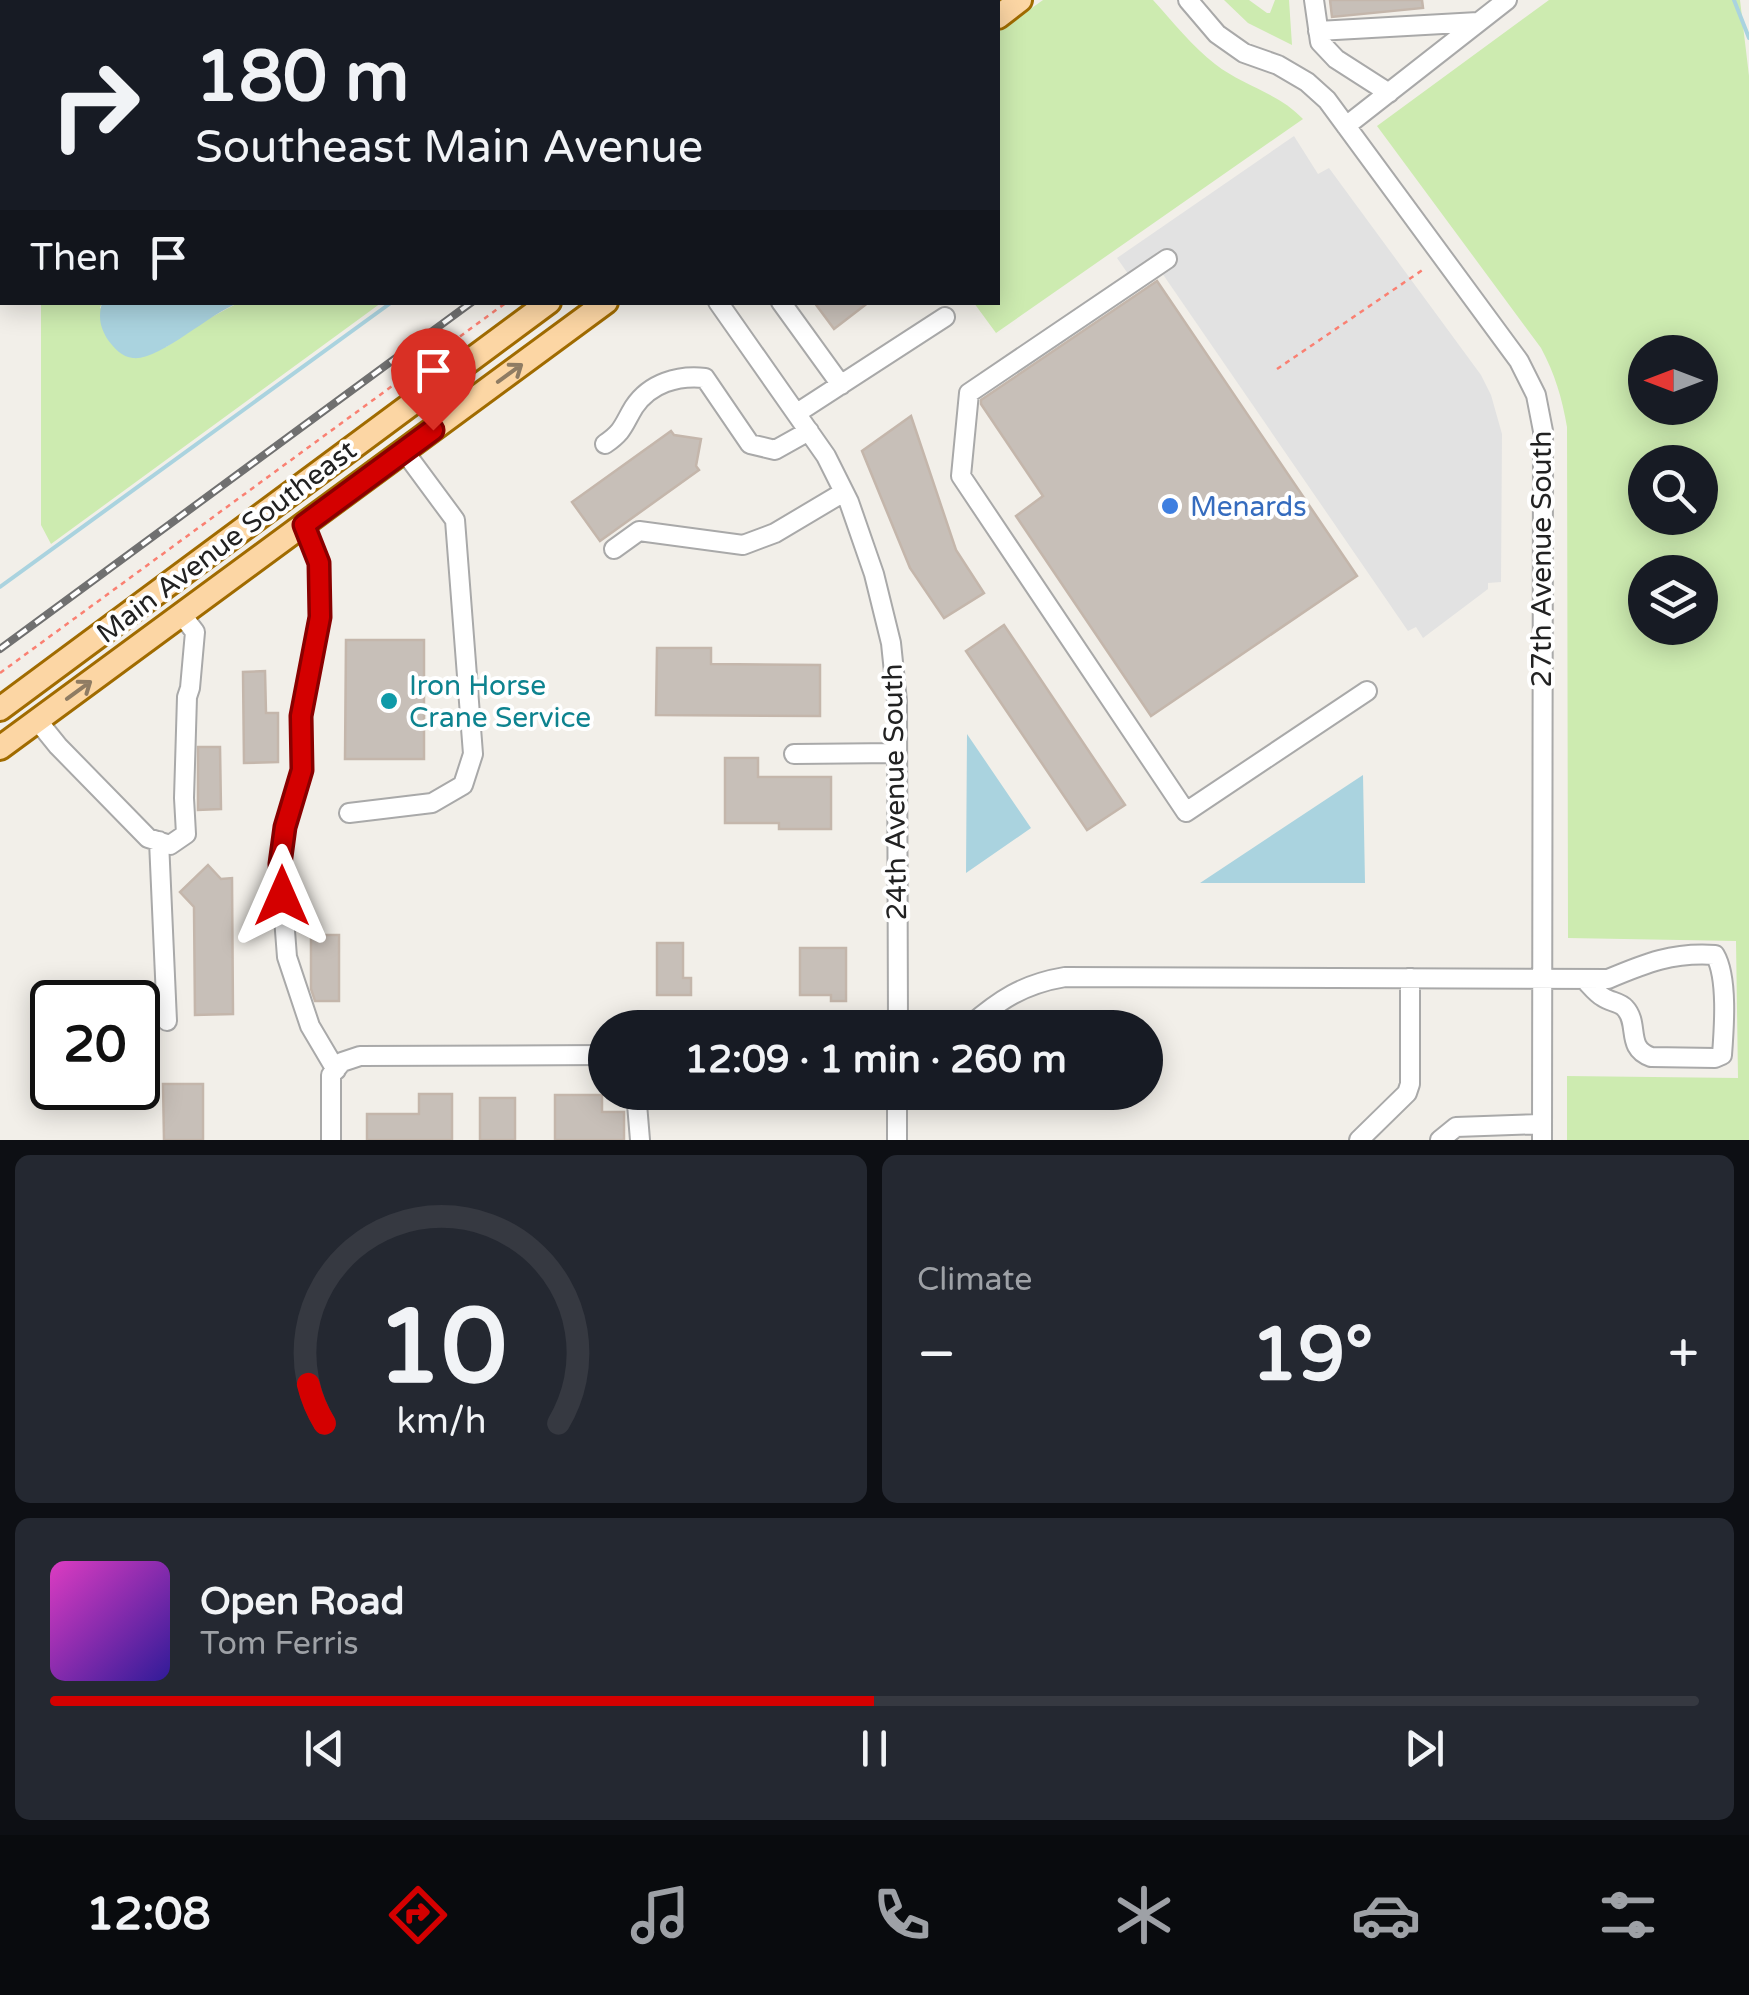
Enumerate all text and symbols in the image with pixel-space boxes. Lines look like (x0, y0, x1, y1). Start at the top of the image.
text: 180 m (195, 36, 409, 120)
icon: right (30, 40, 160, 170)
text: Southeast Main Avenue (195, 121, 703, 175)
icon: arrive (141, 230, 196, 285)
text: Then (30, 235, 121, 281)
pin (391, 328, 476, 431)
north arrow (1628, 335, 1718, 425)
map controls (1628, 335, 1718, 645)
icon: arrive (406, 343, 461, 398)
one-way arrow (496, 363, 523, 384)
street label: 27th Avenue South (1525, 431, 1559, 687)
street label: Main Avenue Southeast (90, 433, 363, 651)
button: search (1628, 445, 1718, 535)
place label: Menards (1190, 490, 1307, 524)
marker: Menards (1159, 495, 1181, 517)
button: layers (1628, 555, 1718, 645)
street label: 24th Avenue South (876, 663, 914, 921)
place label: Iron Horse Crane Service (409, 669, 591, 735)
one-way arrow (64, 680, 92, 701)
marker: Iron Horse Crane Service (378, 690, 400, 712)
position arrow (230, 844, 334, 948)
speed limit sign: 20 (30, 980, 160, 1110)
text: 12:09 · 1 min · 260 m (684, 1037, 1067, 1083)
text: Climate (917, 1261, 1032, 1299)
text: 10 (376, 1286, 506, 1411)
text: 19° (1251, 1310, 1373, 1400)
text: − (917, 1322, 956, 1388)
text: + (1668, 1322, 1699, 1388)
text: km/h (396, 1400, 486, 1443)
text: Open Road (200, 1579, 405, 1625)
text: Tom Ferris (200, 1625, 359, 1663)
icon: previous (297, 1721, 352, 1776)
icon: pause (847, 1721, 902, 1776)
icon: next (1397, 1721, 1452, 1776)
icon: directions (383, 1880, 453, 1950)
icon: music (625, 1880, 695, 1950)
icon: phone (867, 1880, 937, 1950)
icon: climate (1109, 1880, 1179, 1950)
icon: car (1351, 1880, 1421, 1950)
icon: filters (1593, 1880, 1663, 1950)
text: 12:08 (86, 1888, 211, 1942)

